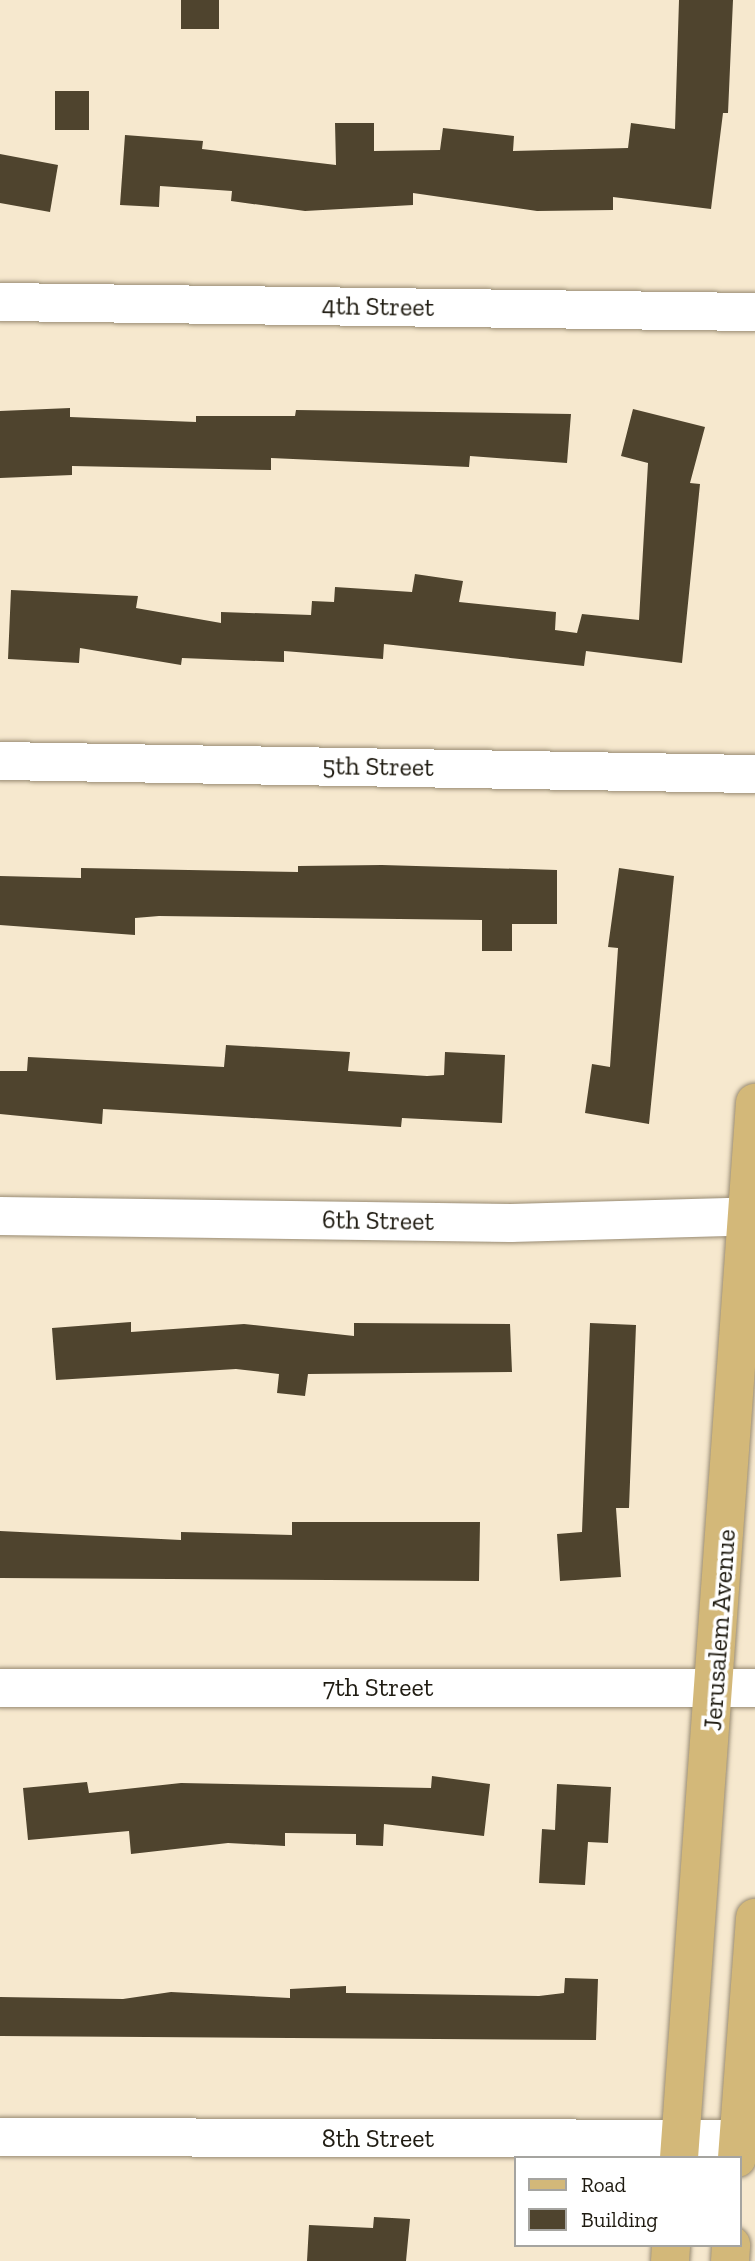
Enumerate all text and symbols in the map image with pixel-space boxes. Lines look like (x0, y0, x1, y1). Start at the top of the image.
street label: 4th Street (321, 290, 435, 324)
street label: 5th Street (322, 750, 434, 784)
street label: 6th Street (322, 1204, 434, 1238)
street label: Jerusalem Avenue (697, 1528, 743, 1732)
street label: 7th Street (323, 1672, 433, 1704)
street label: 8th Street (322, 2123, 434, 2155)
legend (514, 2156, 741, 2247)
text: Road (581, 2172, 626, 2197)
text: Building (581, 2207, 658, 2232)

